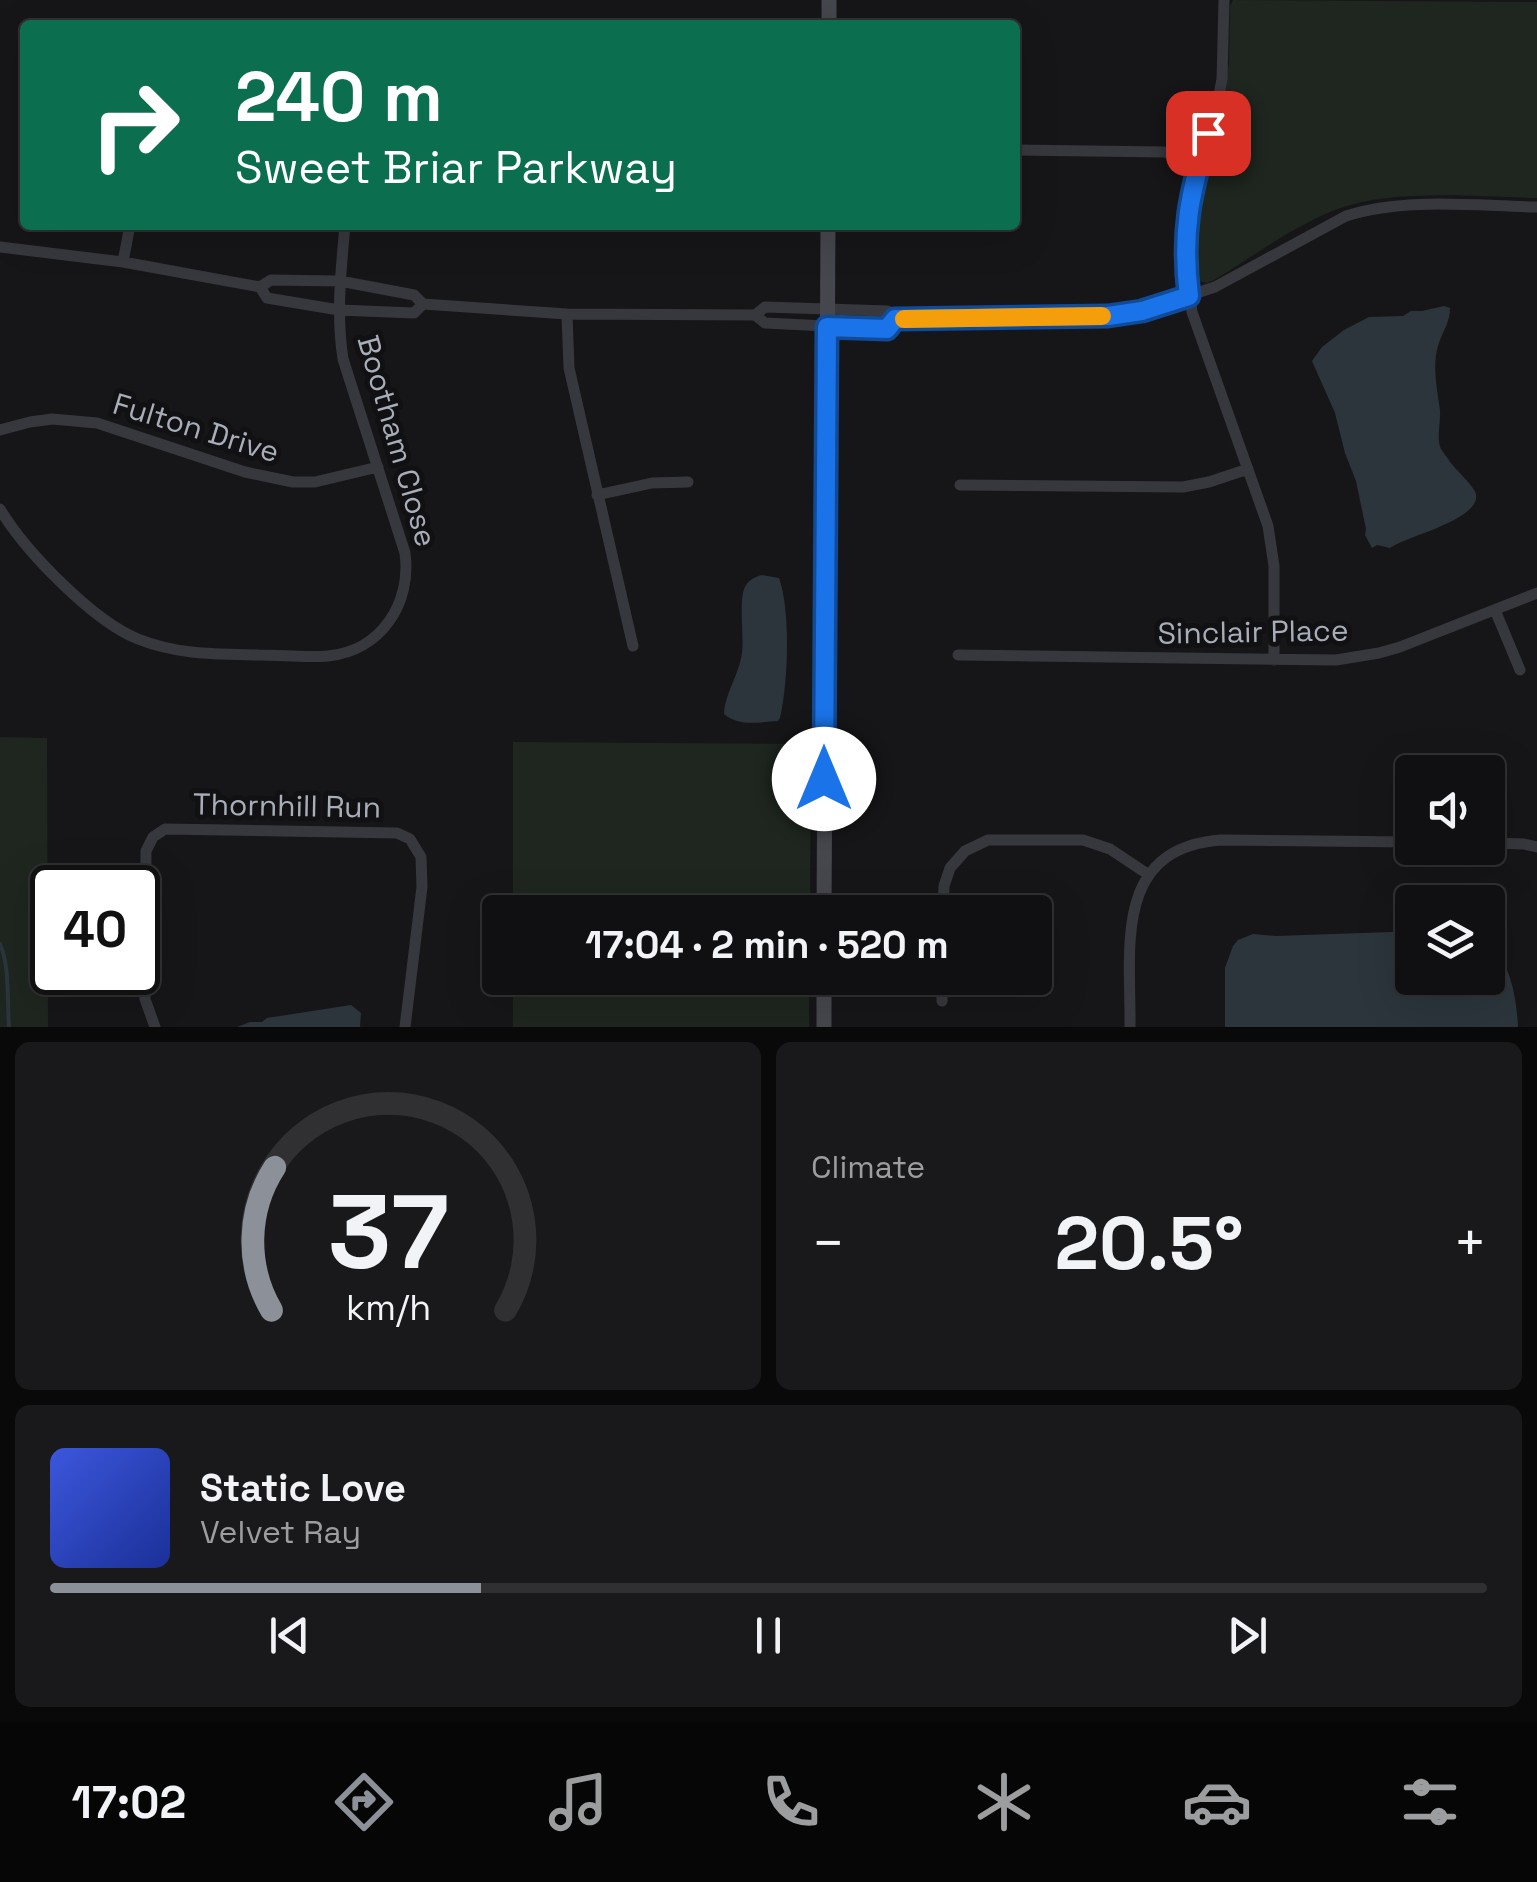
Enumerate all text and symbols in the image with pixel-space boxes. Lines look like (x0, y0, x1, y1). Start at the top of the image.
text: 240 m (235, 52, 443, 141)
icon: right (70, 60, 200, 190)
pin (1166, 91, 1251, 176)
icon: arrive (1181, 106, 1236, 161)
text: Sweet Briar Parkway (235, 139, 677, 196)
street label: Bootham Close (349, 331, 446, 551)
street label: Fulton Drive (108, 384, 284, 471)
street label: Sinclair Place (1157, 610, 1349, 653)
position arrow (772, 727, 876, 831)
map controls (1395, 755, 1505, 995)
button: sound (1395, 755, 1505, 865)
street label: Thornhill Run (193, 784, 381, 827)
speed limit sign: 40 (30, 865, 160, 995)
button: layers (1395, 885, 1505, 995)
text: 17:04 · 2 min · 520 m (585, 921, 949, 969)
text: Climate (811, 1147, 925, 1187)
text: 37 (328, 1166, 448, 1298)
text: 20.5° (1054, 1195, 1244, 1291)
text: − (811, 1208, 845, 1278)
text: + (1453, 1208, 1487, 1278)
text: km/h (345, 1285, 431, 1330)
text: Static Love (200, 1464, 406, 1512)
text: Velvet Ray (200, 1512, 361, 1552)
icon: previous (262, 1608, 317, 1663)
icon: pause (741, 1608, 796, 1663)
icon: next (1220, 1608, 1275, 1663)
icon: directions (329, 1767, 399, 1837)
icon: music (543, 1767, 613, 1837)
icon: phone (756, 1767, 826, 1837)
icon: climate (969, 1767, 1039, 1837)
icon: car (1182, 1767, 1252, 1837)
icon: filters (1395, 1767, 1465, 1837)
text: 17:02 (72, 1774, 186, 1831)

